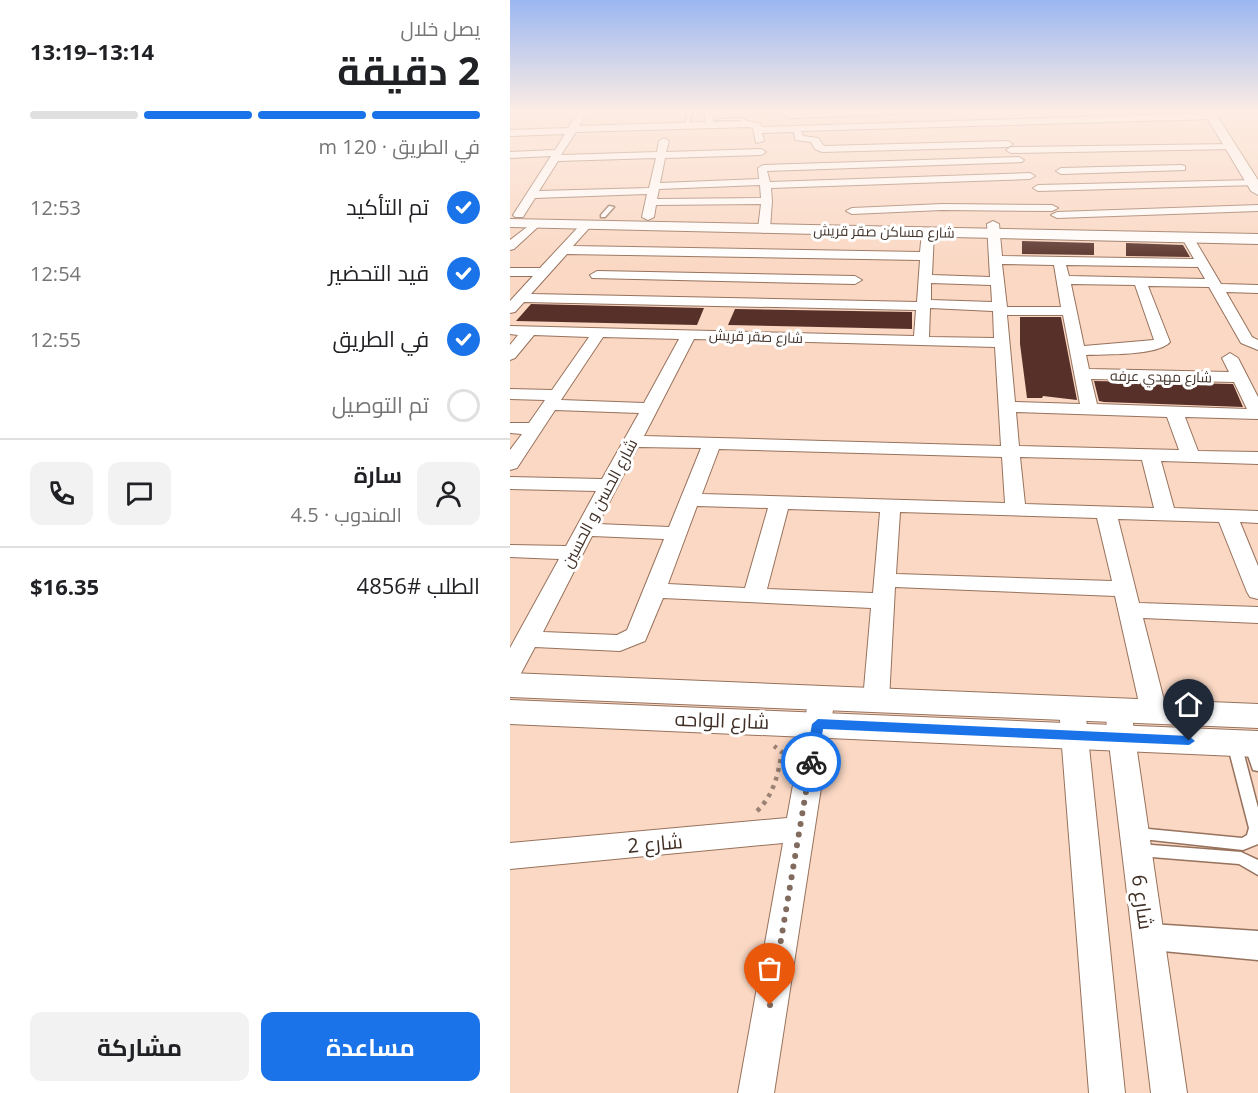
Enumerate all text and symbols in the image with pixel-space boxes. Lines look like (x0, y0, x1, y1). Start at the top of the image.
text: يصل خلال (401, 15, 480, 42)
text: 13:14–13:19 (30, 36, 154, 66)
text: 2 دقيقة (337, 43, 480, 96)
text: في الطريق · 120 m (319, 133, 480, 160)
text: تم التأكيد (346, 191, 429, 221)
icon: check (447, 191, 480, 224)
text: 12:53 (30, 194, 81, 221)
street label: شارع مساكن صقر قريش (813, 220, 955, 242)
text: قيد التحضير (328, 257, 429, 287)
icon: check (447, 257, 480, 290)
text: 12:54 (30, 260, 81, 287)
text: في الطريق (332, 323, 429, 353)
icon: check (447, 323, 480, 356)
street label: شارع صقر قريش (709, 325, 803, 347)
text: 12:55 (30, 326, 81, 353)
street label: شارع مهدي عرفه (1110, 366, 1212, 389)
text: تم التوصيل (332, 389, 429, 419)
street label: شارع الحسن و الحسين (556, 435, 643, 572)
text: سارة (354, 459, 402, 489)
button: phone (30, 462, 93, 525)
button: chat (108, 462, 171, 525)
button: person (417, 462, 480, 525)
text: المندوب · 4.5 (291, 501, 402, 528)
text: الطلب #4856 (357, 570, 480, 600)
text: $16.35 (30, 571, 99, 601)
pin (1163, 679, 1214, 741)
icon: home (1172, 688, 1205, 721)
street label: شارع الواحه (674, 705, 770, 736)
courier (781, 732, 841, 792)
icon: bike (795, 746, 828, 779)
street label: شارع 2 (626, 827, 684, 860)
street label: شارع 6 (1125, 873, 1160, 931)
pin (744, 943, 795, 1005)
icon: bag (753, 952, 786, 985)
button: مشاركة (30, 1012, 249, 1081)
button: مساعدة (261, 1012, 480, 1081)

